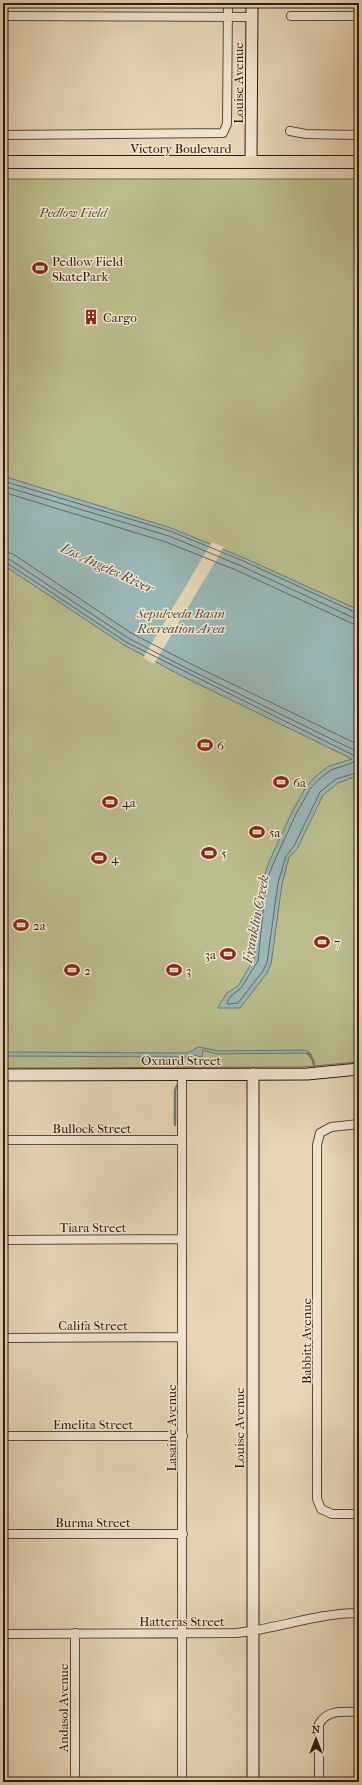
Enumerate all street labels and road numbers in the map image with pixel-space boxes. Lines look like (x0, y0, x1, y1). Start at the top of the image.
street label: Louise Avenue (231, 42, 246, 124)
street label: Victory Boulevard (129, 141, 233, 156)
street label: Oxnard Street (141, 1053, 221, 1068)
street label: Bullock Street (53, 1121, 132, 1136)
street label: Tiara Street (59, 1220, 127, 1235)
street label: Babbitt Avenue (299, 1298, 314, 1384)
street label: Califa Street (58, 1318, 128, 1333)
street label: Lasaine Avenue (164, 1384, 179, 1472)
street label: Louise Avenue (232, 1387, 247, 1469)
street label: Emelita Street (53, 1417, 133, 1432)
street label: Burma Street (55, 1515, 131, 1530)
street label: Hatteras Street (139, 1614, 225, 1629)
street label: Andasol Avenue (56, 1663, 71, 1753)

